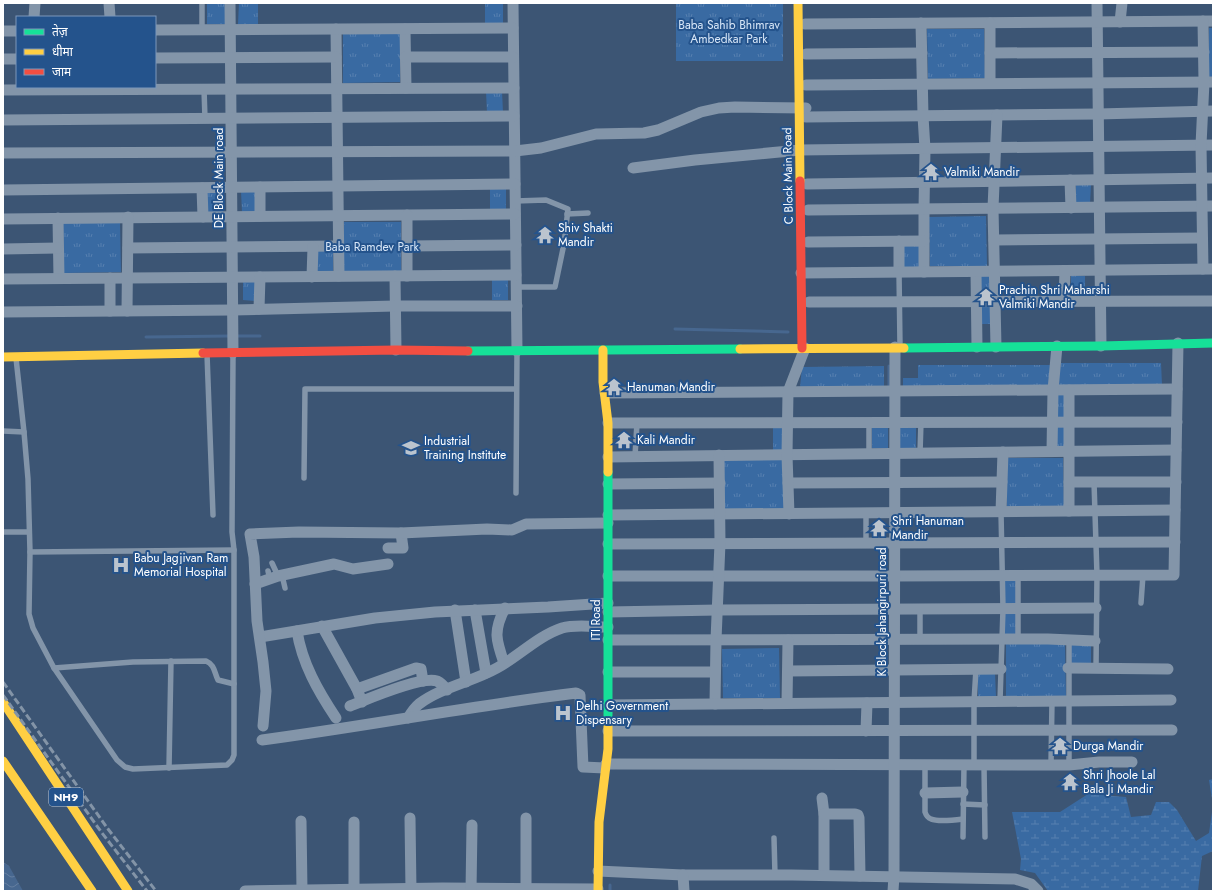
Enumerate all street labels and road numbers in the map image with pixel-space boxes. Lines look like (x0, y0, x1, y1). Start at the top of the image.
street label: C Block Main Road (778, 127, 798, 225)
street label: DE Block Main road (210, 128, 228, 228)
street label: K Block Jahangirpuri road (873, 547, 891, 677)
street label: ITI Road (587, 600, 605, 640)
road number: NH9 (49, 788, 83, 806)

